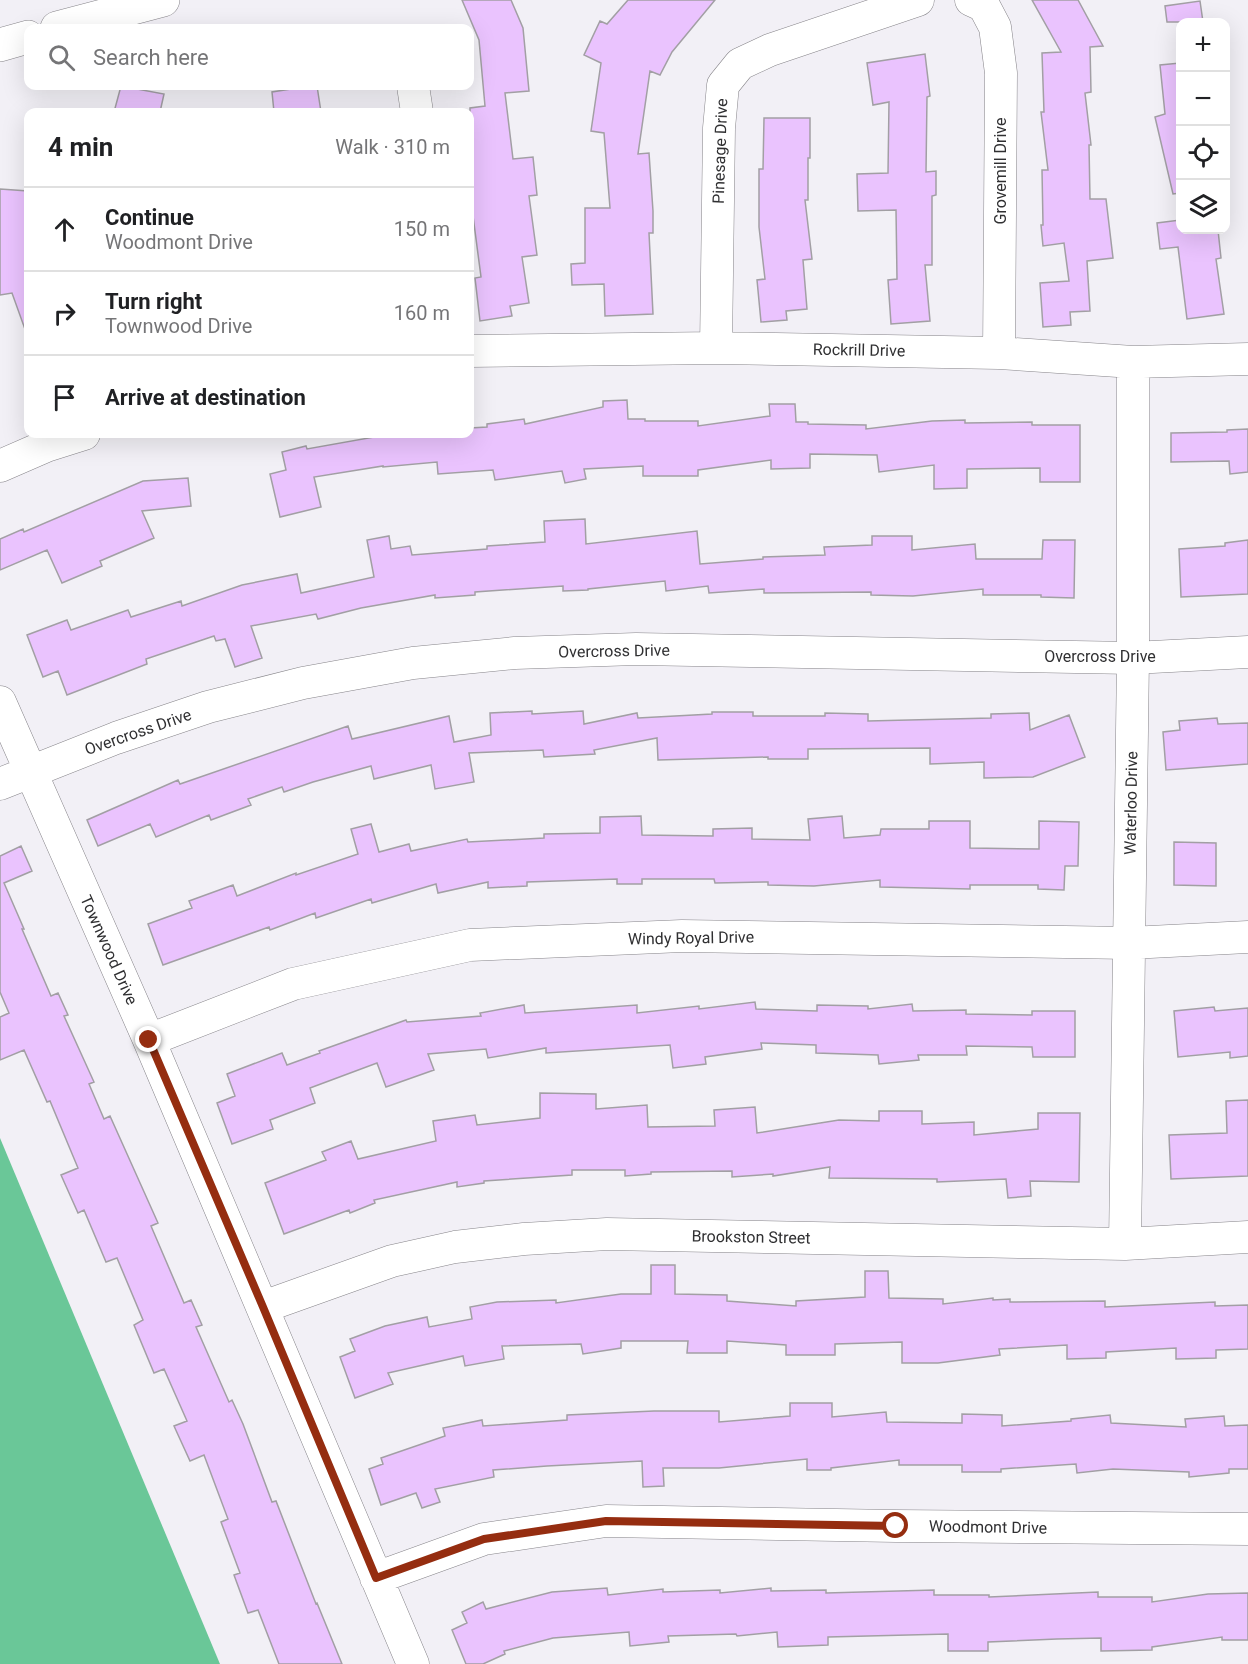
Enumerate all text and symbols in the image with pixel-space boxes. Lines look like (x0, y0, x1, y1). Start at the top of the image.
map controls (1176, 18, 1230, 234)
button: + (1176, 18, 1230, 72)
search box (24, 24, 474, 90)
icon: search (45, 41, 78, 74)
text: Search here (93, 45, 209, 70)
button: − (1176, 72, 1230, 126)
street label: Pinesage Drive (709, 98, 731, 204)
street label: Grovemill Drive (991, 118, 1010, 224)
button: locate (1176, 126, 1230, 180)
text: 4 min (48, 132, 113, 162)
text: Walk · 310 m (335, 135, 450, 159)
button: layers (1176, 180, 1230, 234)
text: Continue (105, 205, 194, 230)
icon: ahead (48, 213, 81, 246)
text: 150 m (394, 217, 450, 241)
text: Woodmont Drive (105, 230, 253, 254)
text: Turn right (105, 289, 202, 314)
icon: right (48, 297, 81, 330)
text: 160 m (394, 301, 450, 325)
text: Townwood Drive (105, 314, 252, 338)
street label: Rockrill Drive (813, 340, 905, 360)
icon: arrive (48, 381, 81, 414)
text: Arrive at destination (105, 385, 306, 410)
street label: Overcross Drive (558, 641, 670, 661)
street label: Overcross Drive (1044, 647, 1156, 666)
street label: Overcross Drive (82, 705, 194, 759)
street label: Waterloo Drive (1121, 751, 1141, 855)
street label: Townwood Drive (76, 892, 142, 1008)
street label: Windy Royal Drive (628, 927, 754, 949)
route end (135, 1026, 161, 1052)
street label: Brookston Street (691, 1226, 811, 1248)
route start (882, 1512, 908, 1538)
street label: Woodmont Drive (929, 1516, 1047, 1538)

